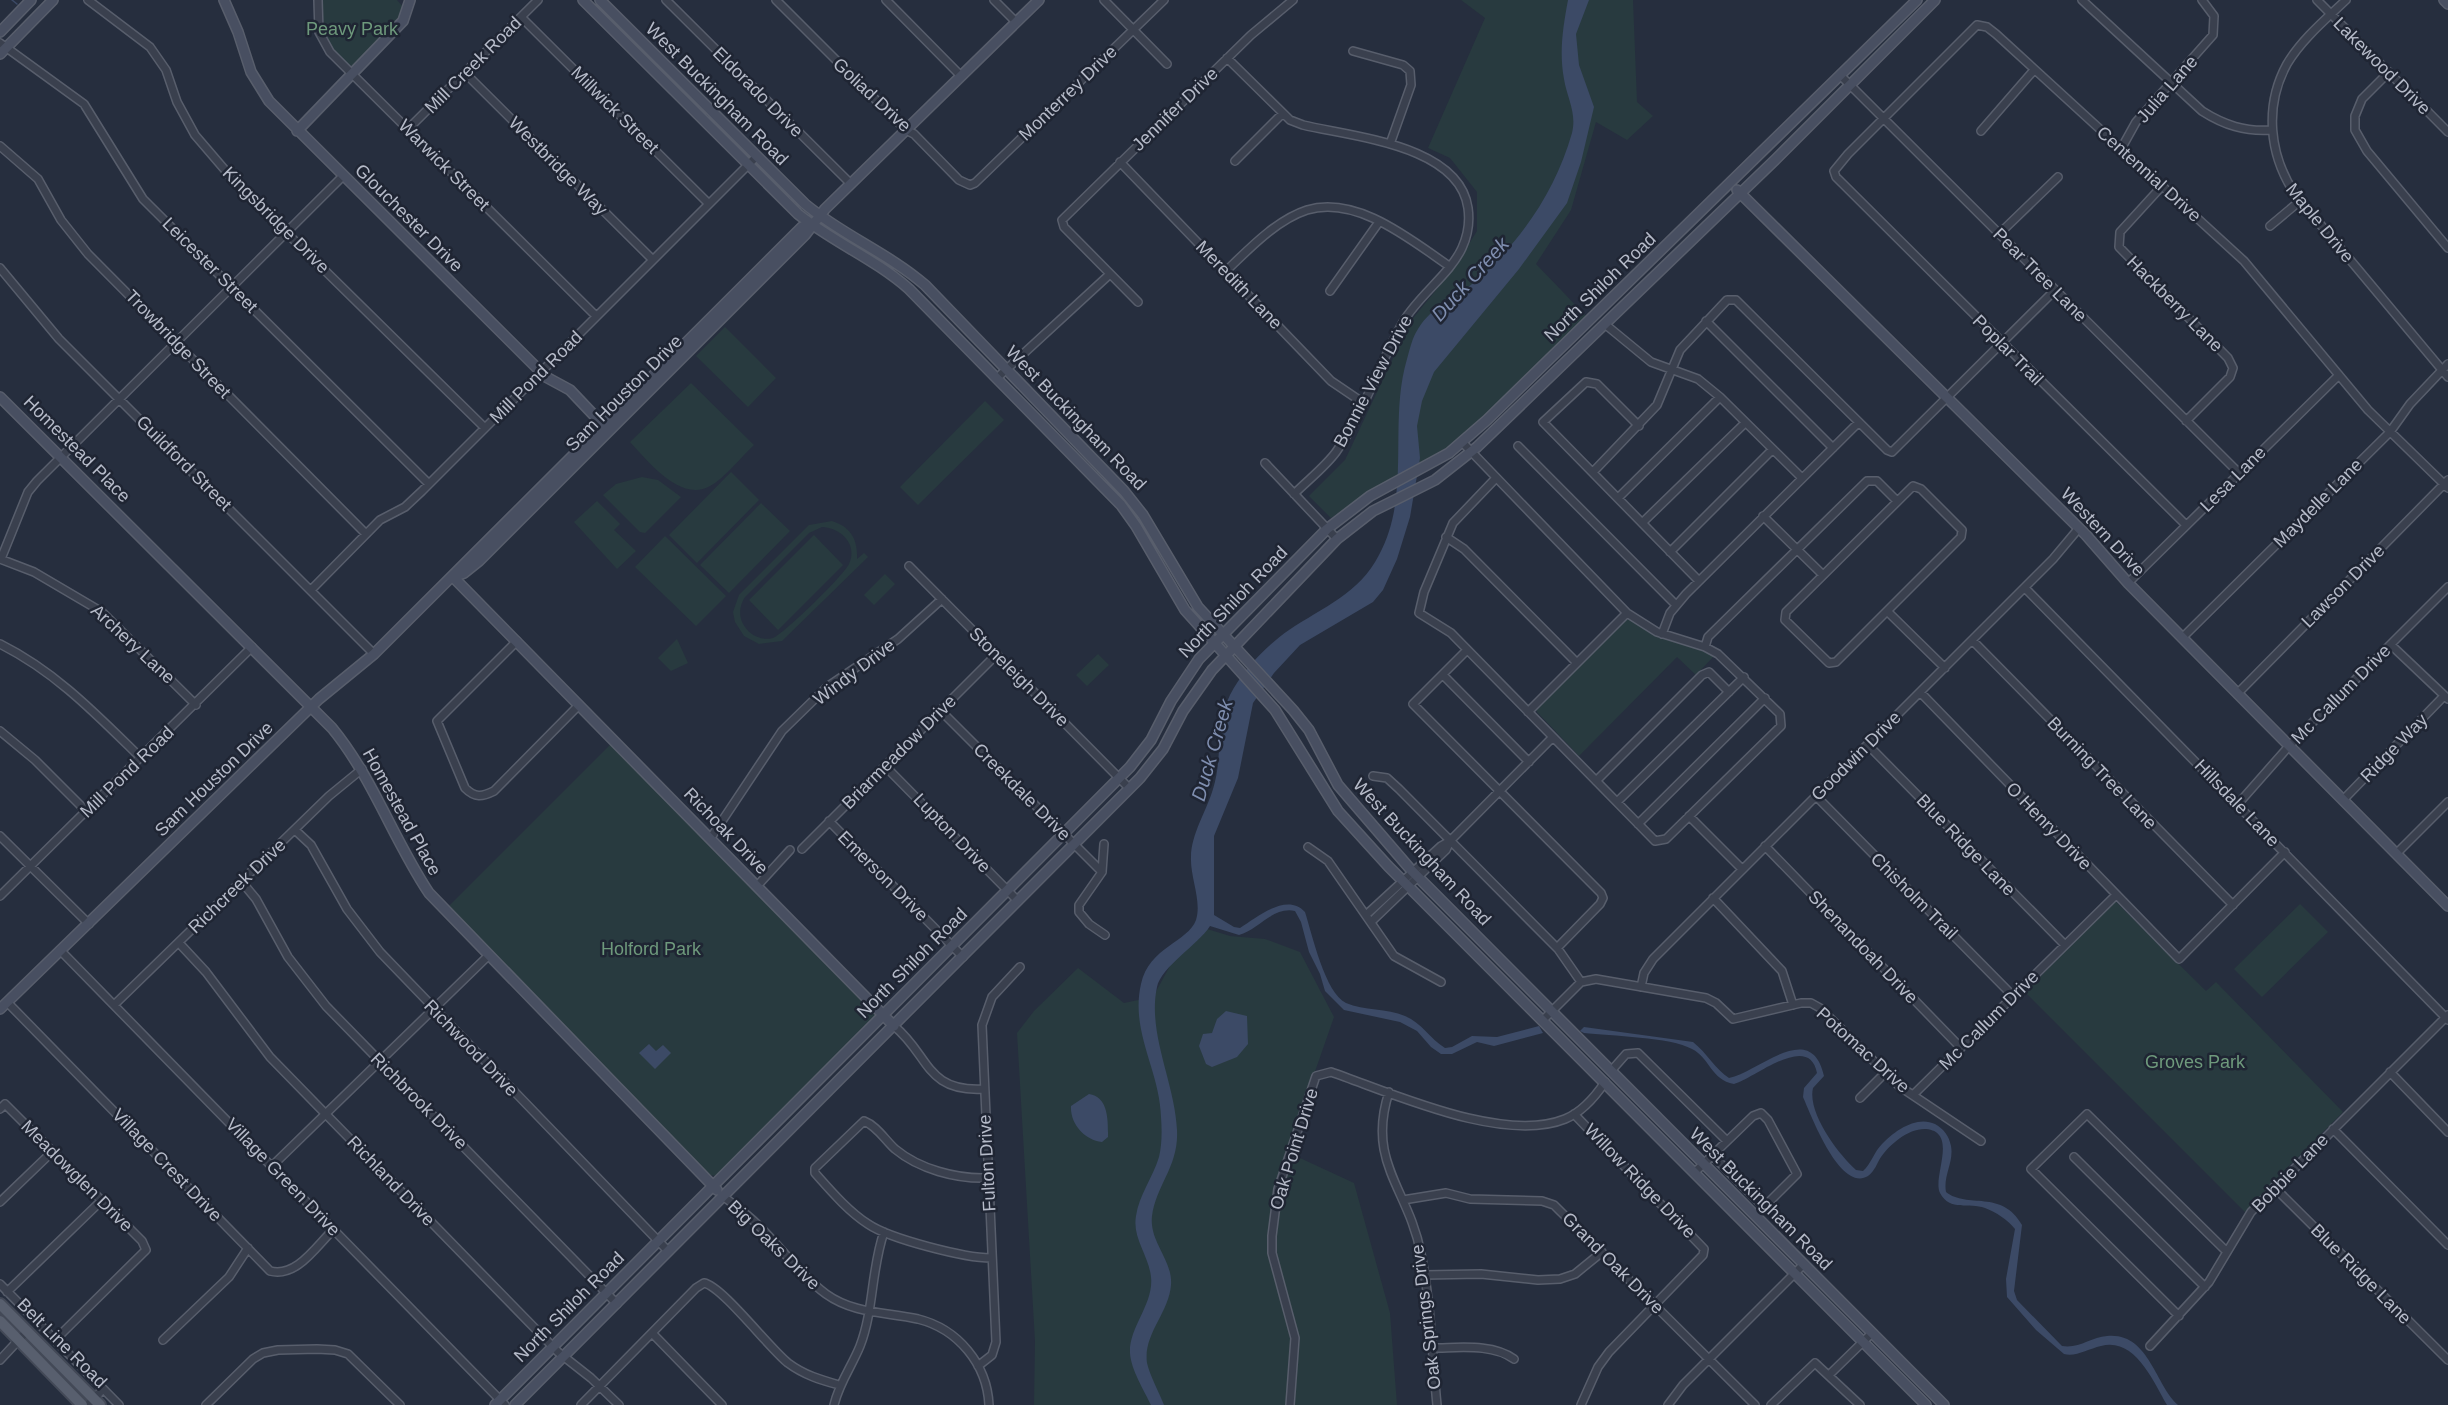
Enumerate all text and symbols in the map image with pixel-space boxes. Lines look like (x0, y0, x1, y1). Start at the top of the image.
street label: Mill Creek Road (421, 13, 525, 117)
street label: Lakewood Drive (2329, 13, 2435, 119)
park label: Peavy Park (306, 19, 399, 39)
street label: West Buckingham Road (642, 19, 792, 169)
street label: Monterrey Drive (1015, 41, 1121, 145)
street label: Eldorado Drive (709, 43, 807, 141)
street label: Julia Lane (2133, 51, 2201, 127)
street label: Goliad Drive (829, 54, 915, 136)
street label: Millwick Street (567, 62, 663, 158)
street label: Jennifer Drive (1128, 63, 1222, 155)
street label: Westbridge Way (505, 113, 611, 219)
street label: Warwick Street (394, 115, 494, 215)
street label: Centennial Drive (2093, 122, 2205, 226)
street label: Glouchester Drive (351, 160, 467, 276)
street label: Kingsbridge Drive (219, 163, 333, 277)
street label: Maple Drive (2282, 179, 2358, 267)
street label: Leicester Street (158, 213, 262, 317)
street label: Pear Tree Lane (1989, 224, 2091, 326)
street label: North Shiloh Road (1540, 229, 1660, 345)
water label: Duck Creek (1427, 232, 1514, 325)
street label: Meredith Lane (1192, 237, 1286, 333)
street label: Hackberry Lane (2123, 252, 2227, 356)
street label: Trowbridge Street (121, 286, 235, 402)
street label: Poplar Trail (1969, 311, 2047, 389)
street label: Bonnie View Drive (1330, 312, 1416, 450)
street label: Mill Pond Road (486, 327, 586, 427)
street label: Sam Houston Drive (562, 331, 686, 455)
street label: West Buckingham Road (1002, 342, 1150, 494)
street label: Homestead Place (20, 392, 134, 506)
street label: Guildford Street (132, 411, 236, 515)
street label: Lesa Lane (2196, 442, 2270, 516)
street label: Maydelle Lane (2270, 455, 2366, 551)
street label: Western Drive (2057, 484, 2149, 580)
street label: Lawson Drive (2297, 540, 2389, 632)
street label: North Shiloh Road (1175, 542, 1291, 662)
street label: Archery Lane (87, 600, 179, 688)
street label: Stoneleigh Drive (965, 623, 1073, 731)
street label: Windy Drive (809, 635, 899, 709)
street label: Mc Callum Drive (2287, 640, 2395, 748)
street label: Briarmeadow Drive (838, 691, 960, 813)
water label: Duck Creek (1187, 696, 1237, 803)
street label: Goodwin Drive (1807, 707, 1905, 805)
street label: Ridge Way (2356, 710, 2432, 786)
street label: Burning Tree Lane (2043, 713, 2161, 833)
street label: Sam Houston Drive (151, 718, 277, 840)
street label: Mill Pond Road (76, 722, 178, 822)
street label: Creekdale Drive (969, 739, 1075, 845)
street label: Homestead Place (359, 745, 445, 879)
street label: Hillsdale Lane (2191, 755, 2283, 851)
street label: West Buckingham Road (1349, 775, 1495, 929)
street label: O Henry Drive (2002, 778, 2096, 874)
street label: Richoak Drive (680, 784, 772, 878)
street label: Lupton Drive (909, 789, 995, 877)
street label: Blue Ridge Lane (1913, 790, 2019, 900)
street label: Emerson Drive (834, 827, 932, 925)
street label: Richcreek Drive (184, 835, 290, 937)
street label: Chisholm Trail (1867, 849, 1961, 943)
street label: Shenandoah Drive (1804, 886, 1922, 1008)
street label: North Shiloh Road (853, 904, 971, 1022)
park label: Holford Park (601, 939, 702, 959)
street label: Mc Callum Drive (1935, 966, 2043, 1074)
street label: Richwood Drive (420, 996, 522, 1100)
street label: Potomac Drive (1812, 1003, 1914, 1097)
street label: Richbrook Drive (367, 1049, 471, 1153)
park label: Groves Park (2145, 1052, 2246, 1072)
street label: Oak Point Drive (1266, 1086, 1322, 1212)
street label: Village Crest Drive (108, 1105, 226, 1225)
street label: Village Green Drive (222, 1114, 344, 1240)
street label: Fulton Drive (974, 1114, 1000, 1212)
street label: Meadowglen Drive (17, 1116, 137, 1236)
street label: Willow Ridge Drive (1580, 1120, 1700, 1242)
street label: West Buckingham Road (1686, 1124, 1836, 1274)
street label: Bobbie Lane (2248, 1130, 2332, 1216)
street label: Richland Drive (343, 1132, 439, 1230)
street label: Big Oaks Drive (724, 1196, 824, 1294)
street label: Grand Oak Drive (1558, 1208, 1668, 1318)
street label: Blue Ridge Lane (2307, 1220, 2415, 1328)
street label: Oak Springs Drive (1407, 1243, 1445, 1391)
street label: North Shiloh Road (510, 1248, 628, 1366)
street label: Belt Line Road (13, 1294, 111, 1392)

